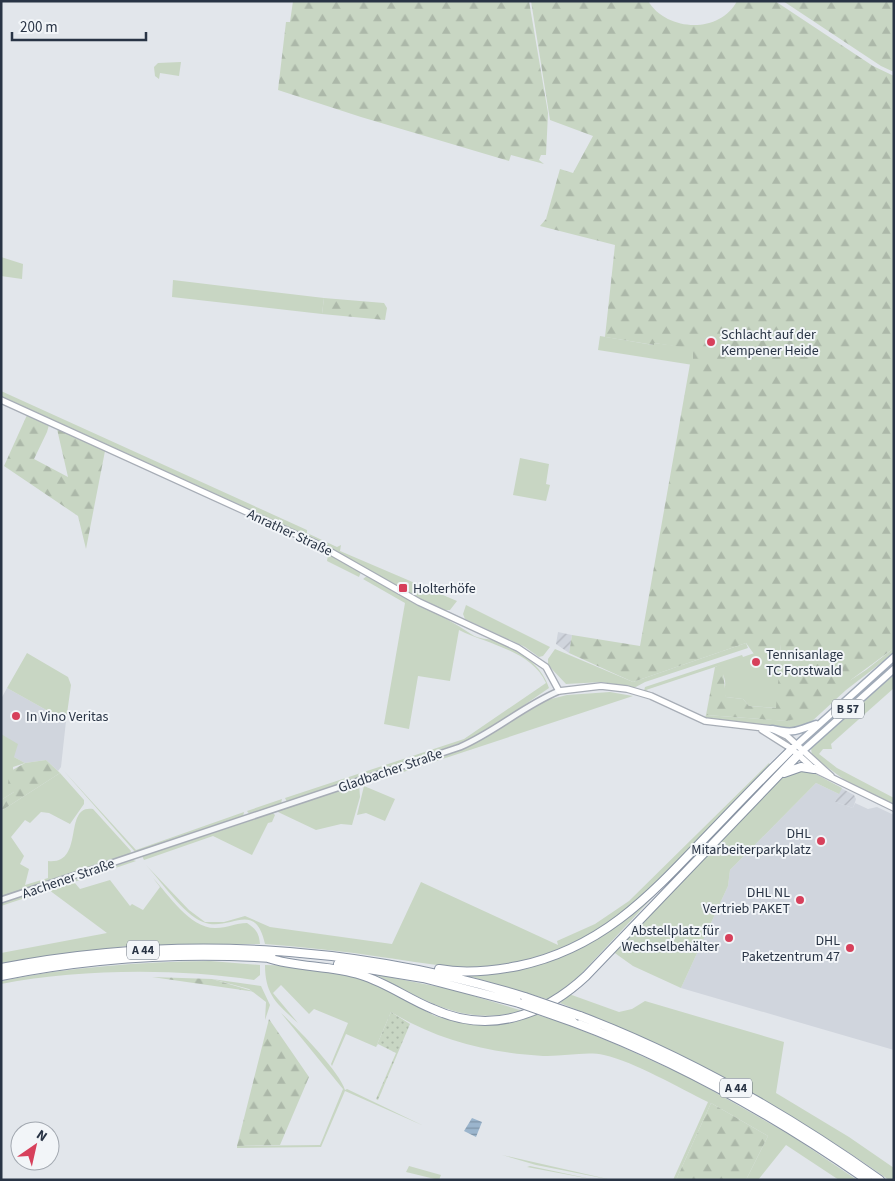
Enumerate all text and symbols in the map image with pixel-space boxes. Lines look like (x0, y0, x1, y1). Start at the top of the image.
scale bar (12, 10, 146, 42)
text: 200 m (20, 17, 58, 38)
place label: Schlacht auf der Kempener Heide (721, 325, 819, 361)
marker: Schlacht auf der Kempener Heide (705, 336, 717, 348)
street label: Anrather Straße (244, 504, 336, 561)
place label: Holterhöfe (413, 579, 476, 599)
marker: Holterhöfe (397, 582, 409, 594)
place label: Tennisanlage TC Forstwald (766, 645, 843, 681)
marker: Tennisanlage TC Forstwald (750, 656, 762, 668)
road number: B 57 (832, 700, 864, 719)
place label: In Vino Veritas (26, 707, 109, 727)
marker: In Vino Veritas (10, 710, 22, 722)
street label: Gladbacher Straße (336, 744, 445, 798)
place label: DHL Mitarbeiterparkplatz (691, 824, 811, 860)
marker: DHL Mitarbeiterparkplatz (815, 835, 827, 847)
street label: Aachener Straße (19, 854, 117, 904)
place label: DHL NL Vertrieb PAKET (703, 883, 790, 919)
marker: DHL NL Vertrieb PAKET (794, 894, 806, 906)
place label: Abstellplatz für Wechselbehälter (621, 921, 719, 957)
place label: DHL Paketzentrum 47 (741, 931, 840, 967)
marker: Abstellplatz für Wechselbehälter (723, 932, 735, 944)
road number: A 44 (127, 940, 159, 960)
marker: DHL Paketzentrum 47 (844, 942, 856, 954)
road number: A 44 (720, 1078, 752, 1098)
north arrow (10, 1121, 60, 1171)
text: N (32, 1125, 51, 1147)

